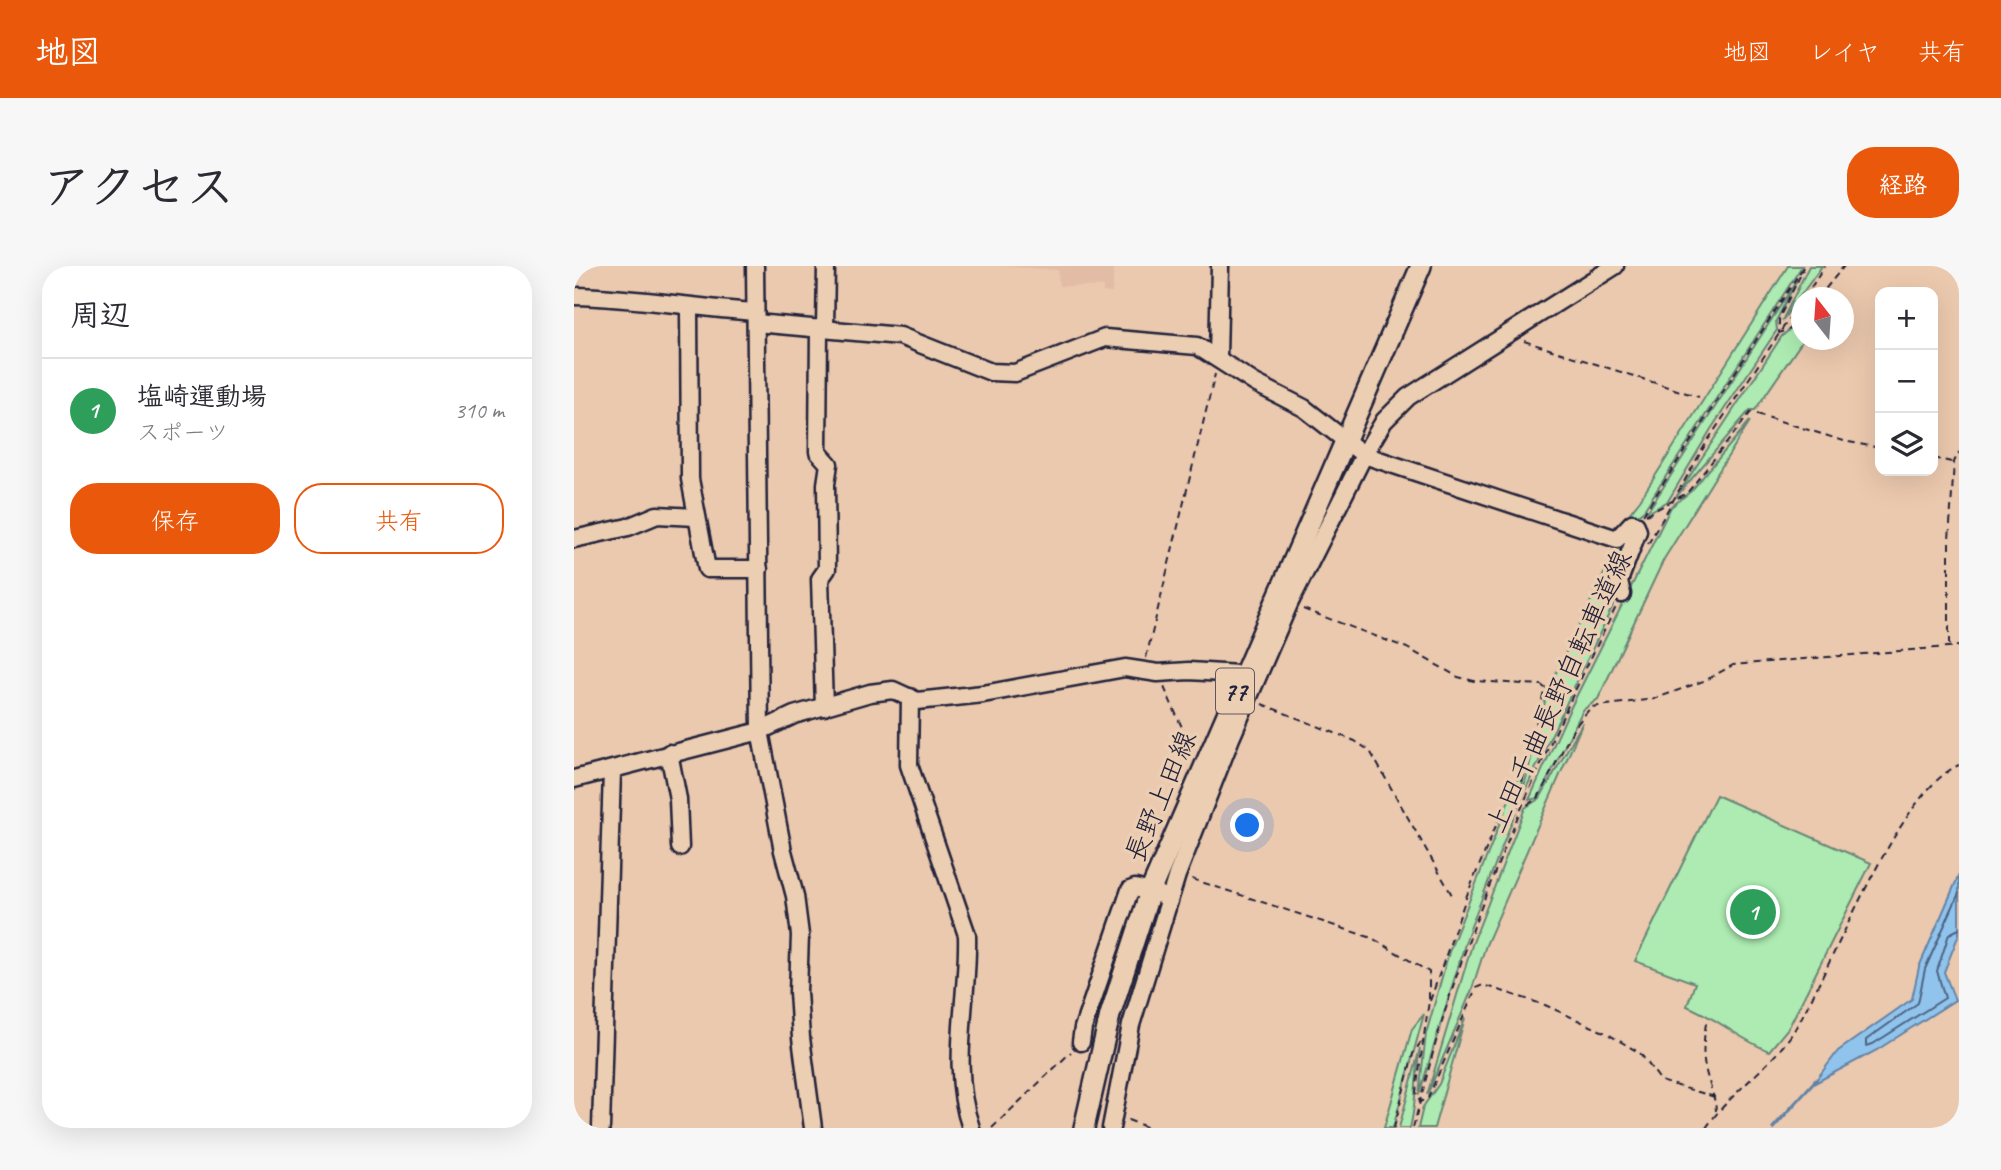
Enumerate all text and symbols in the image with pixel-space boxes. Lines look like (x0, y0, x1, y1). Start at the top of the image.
text: 地図 (35, 31, 101, 73)
text: 地図 (1723, 37, 1771, 67)
text: レイヤ (1809, 37, 1880, 67)
text: 共有 (1918, 37, 1966, 67)
button: 経路 (1847, 147, 1959, 218)
text: アクセス (42, 156, 235, 218)
north arrow (1791, 287, 1854, 350)
map controls (1875, 287, 1938, 476)
button: + (1875, 287, 1938, 350)
text: 周辺 (70, 296, 130, 334)
button: − (1875, 350, 1938, 413)
text: 塩崎運動場 (137, 380, 267, 413)
text: 1 (88, 396, 98, 425)
text: 310 m (455, 396, 504, 425)
button: layers (1875, 413, 1938, 476)
text: スポーツ (137, 418, 229, 447)
button: 保存 (70, 483, 280, 554)
button: 共有 (294, 483, 504, 554)
street label: 上田千曲長野自転車道線 (1478, 544, 1639, 838)
road number: 77 (1216, 668, 1254, 714)
street label: 長野上田線 (1117, 725, 1204, 867)
your location (1230, 808, 1264, 842)
pin: 1 (1730, 886, 1776, 938)

